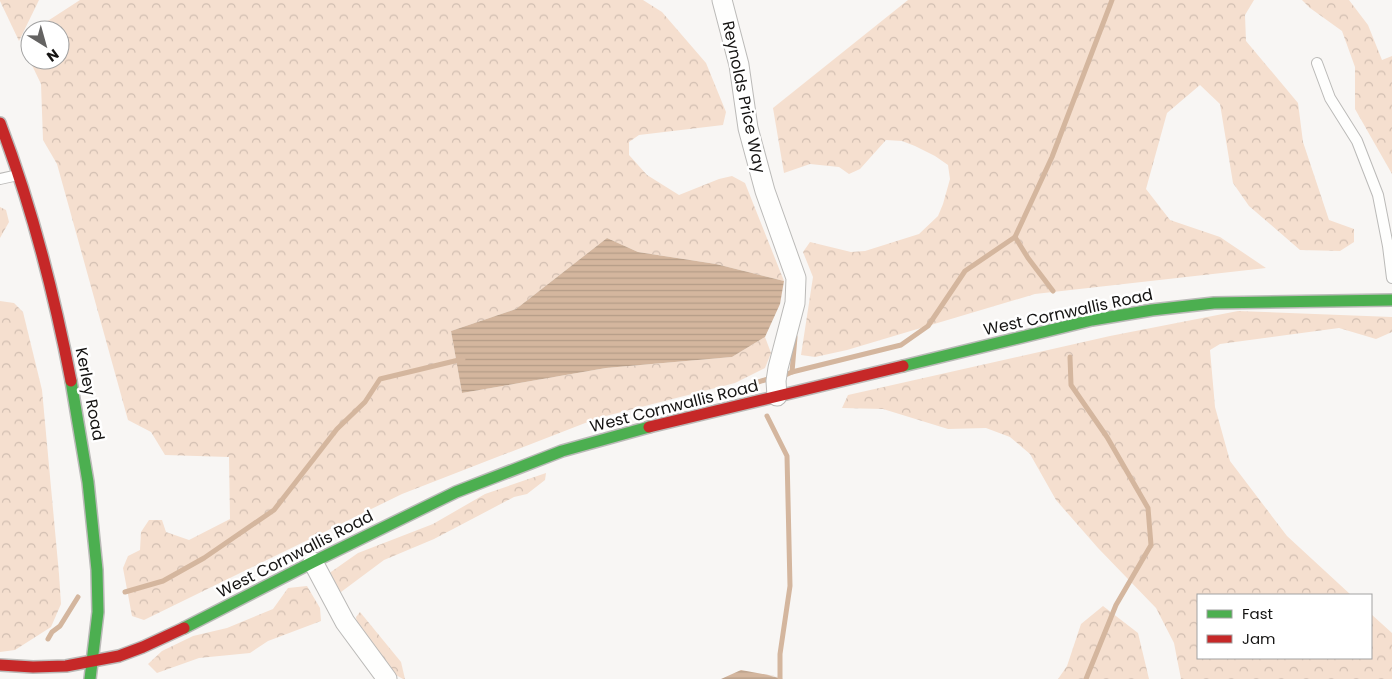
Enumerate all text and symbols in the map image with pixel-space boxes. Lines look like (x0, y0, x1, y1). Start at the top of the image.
street label: Reynolds Price Way (717, 19, 771, 175)
north arrow (20, 20, 70, 70)
text: N (43, 44, 63, 67)
street label: West Cornwallis Road (981, 283, 1155, 341)
street label: Kerley Road (70, 346, 110, 442)
street label: West Cornwallis Road (587, 374, 761, 438)
street label: West Cornwallis Road (213, 505, 377, 603)
legend (1197, 594, 1372, 659)
text: Fast (1242, 603, 1273, 624)
text: Jam (1242, 628, 1276, 649)

